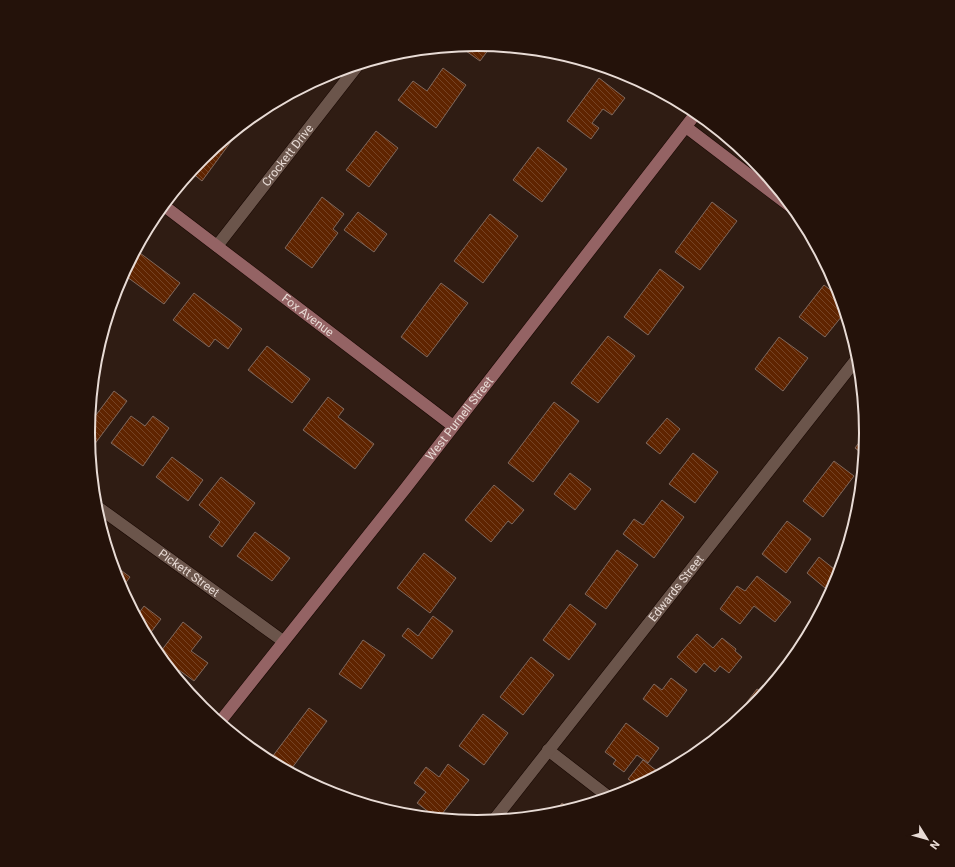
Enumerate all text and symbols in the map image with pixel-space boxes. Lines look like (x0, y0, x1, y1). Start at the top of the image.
street label: Crockett Drive (259, 121, 316, 189)
street label: Fox Avenue (279, 291, 336, 340)
street label: West Purnell Street (423, 374, 496, 463)
street label: Pickett Street (156, 546, 222, 600)
street label: Edwards Street (646, 552, 707, 624)
north arrow (907, 819, 947, 859)
text: N (927, 838, 942, 852)

